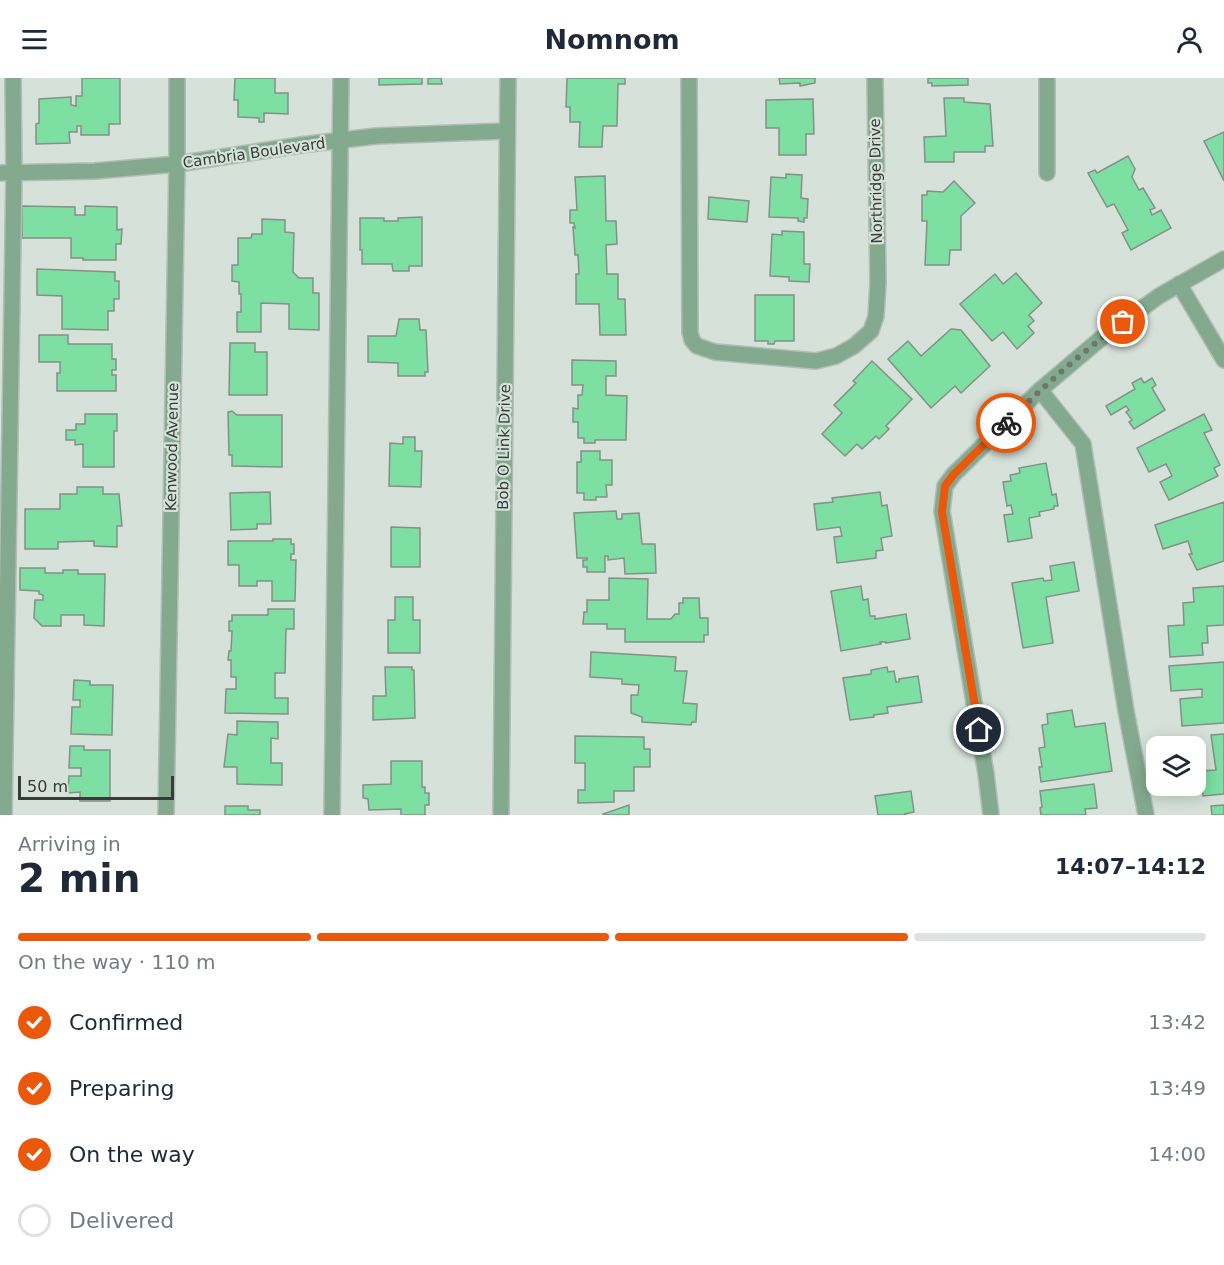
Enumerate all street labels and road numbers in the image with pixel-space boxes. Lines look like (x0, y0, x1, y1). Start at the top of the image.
street label: Northridge Drive (866, 118, 886, 244)
street label: Cambria Boulevard (181, 134, 327, 172)
street label: Kenwood Avenue (162, 383, 182, 511)
street label: Bob O Link Drive (494, 384, 514, 510)

